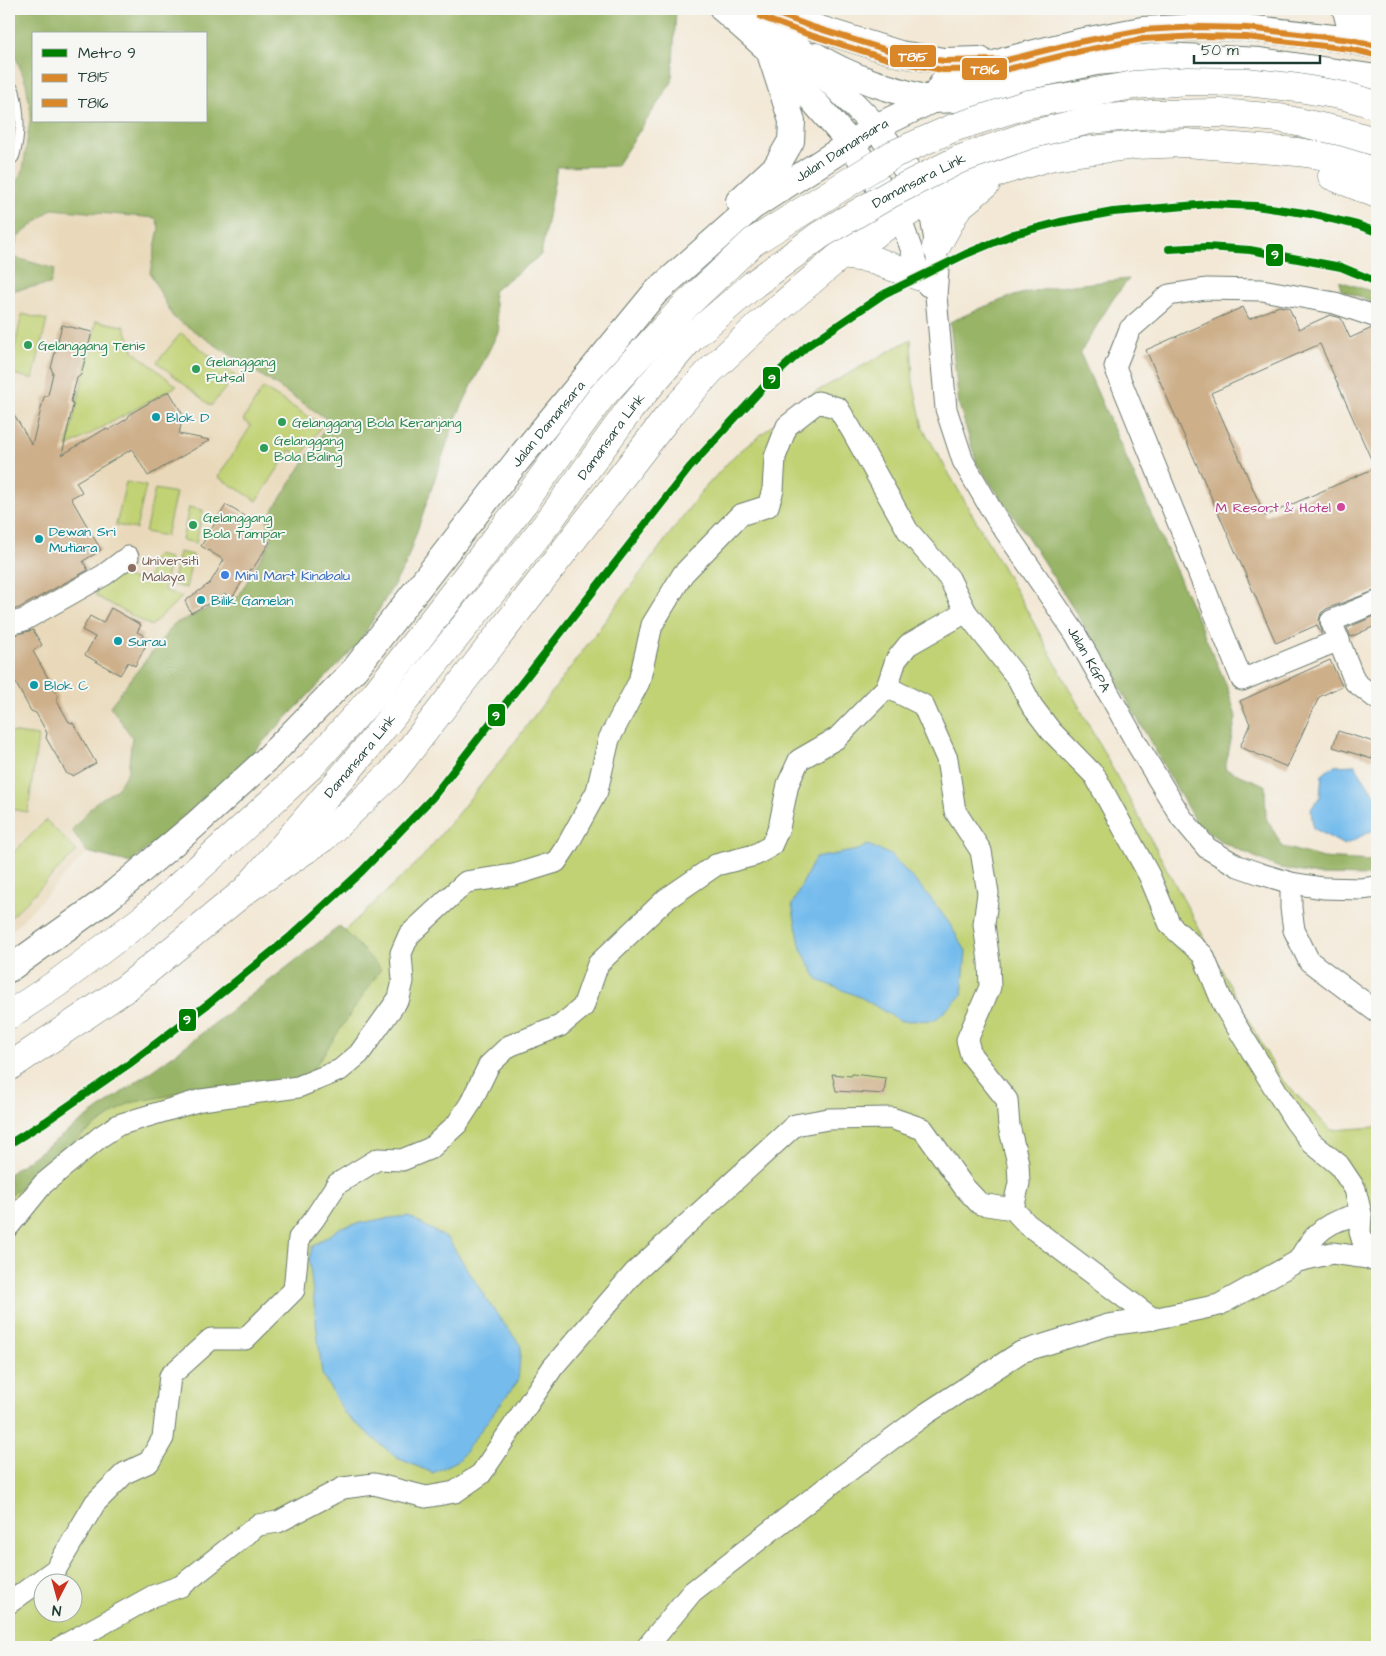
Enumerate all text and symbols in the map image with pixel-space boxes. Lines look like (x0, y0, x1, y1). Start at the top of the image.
legend (32, 32, 208, 122)
scale bar (1194, 32, 1320, 64)
text: 50 m (1201, 40, 1239, 61)
text: Metro 9 (78, 43, 136, 64)
line badge: T815 (889, 44, 937, 68)
text: T815 (897, 47, 929, 67)
line badge: T816 (961, 57, 1008, 81)
text: T816 (970, 60, 999, 80)
text: T815 (78, 67, 110, 88)
text: T816 (78, 93, 109, 114)
street label: Jalan Damansara (792, 114, 892, 188)
street label: Damansara Link (868, 149, 969, 214)
line badge: 9 (1265, 243, 1284, 267)
text: 9 (1271, 245, 1279, 265)
place label: Gelanggang Tenis (38, 336, 145, 356)
marker: Gelanggang Tenis (22, 339, 34, 351)
place label: Gelanggang Futsal (206, 352, 275, 388)
marker: Gelanggang Futsal (190, 363, 202, 375)
line badge: 9 (762, 366, 781, 390)
text: 9 (768, 369, 776, 389)
street label: Jalan Damansara (507, 377, 590, 472)
street label: Damansara Link (573, 389, 651, 484)
place label: Blok D (166, 408, 209, 428)
marker: Blok D (150, 411, 162, 423)
place label: Gelanggang Bola Keranjang (292, 413, 461, 433)
marker: Gelanggang Bola Keranjang (276, 416, 288, 428)
place label: Gelanggang Bola Baling (274, 431, 343, 467)
marker: Gelanggang Bola Baling (258, 442, 270, 454)
place label: M Resort & Hotel (1216, 498, 1331, 518)
marker: M Resort & Hotel (1335, 501, 1347, 513)
place label: Gelanggang Bola Tampar (203, 508, 285, 544)
marker: Gelanggang Bola Tampar (187, 519, 199, 531)
place label: Dewan Sri Mutiara (49, 522, 116, 558)
marker: Dewan Sri Mutiara (33, 533, 45, 545)
place label: Universiti Malaya (142, 551, 198, 587)
marker: Universiti Malaya (126, 562, 138, 574)
place label: Mini Mart Kinabalu (235, 566, 350, 586)
marker: Mini Mart Kinabalu (219, 569, 231, 581)
place label: Bilik Gamelan (211, 591, 293, 611)
marker: Bilik Gamelan (195, 594, 207, 606)
street label: Jalan KGPA (1062, 622, 1115, 696)
place label: Surau (128, 632, 166, 652)
marker: Surau (112, 635, 124, 647)
place label: Blok C (44, 676, 88, 696)
marker: Blok C (28, 679, 40, 691)
line badge: 9 (487, 703, 506, 727)
text: 9 (492, 706, 500, 726)
street label: Damansara Link (320, 710, 401, 803)
line badge: 9 (178, 1008, 197, 1032)
text: 9 (183, 1010, 191, 1030)
north arrow (32, 1574, 82, 1624)
text: N (51, 1600, 62, 1620)

